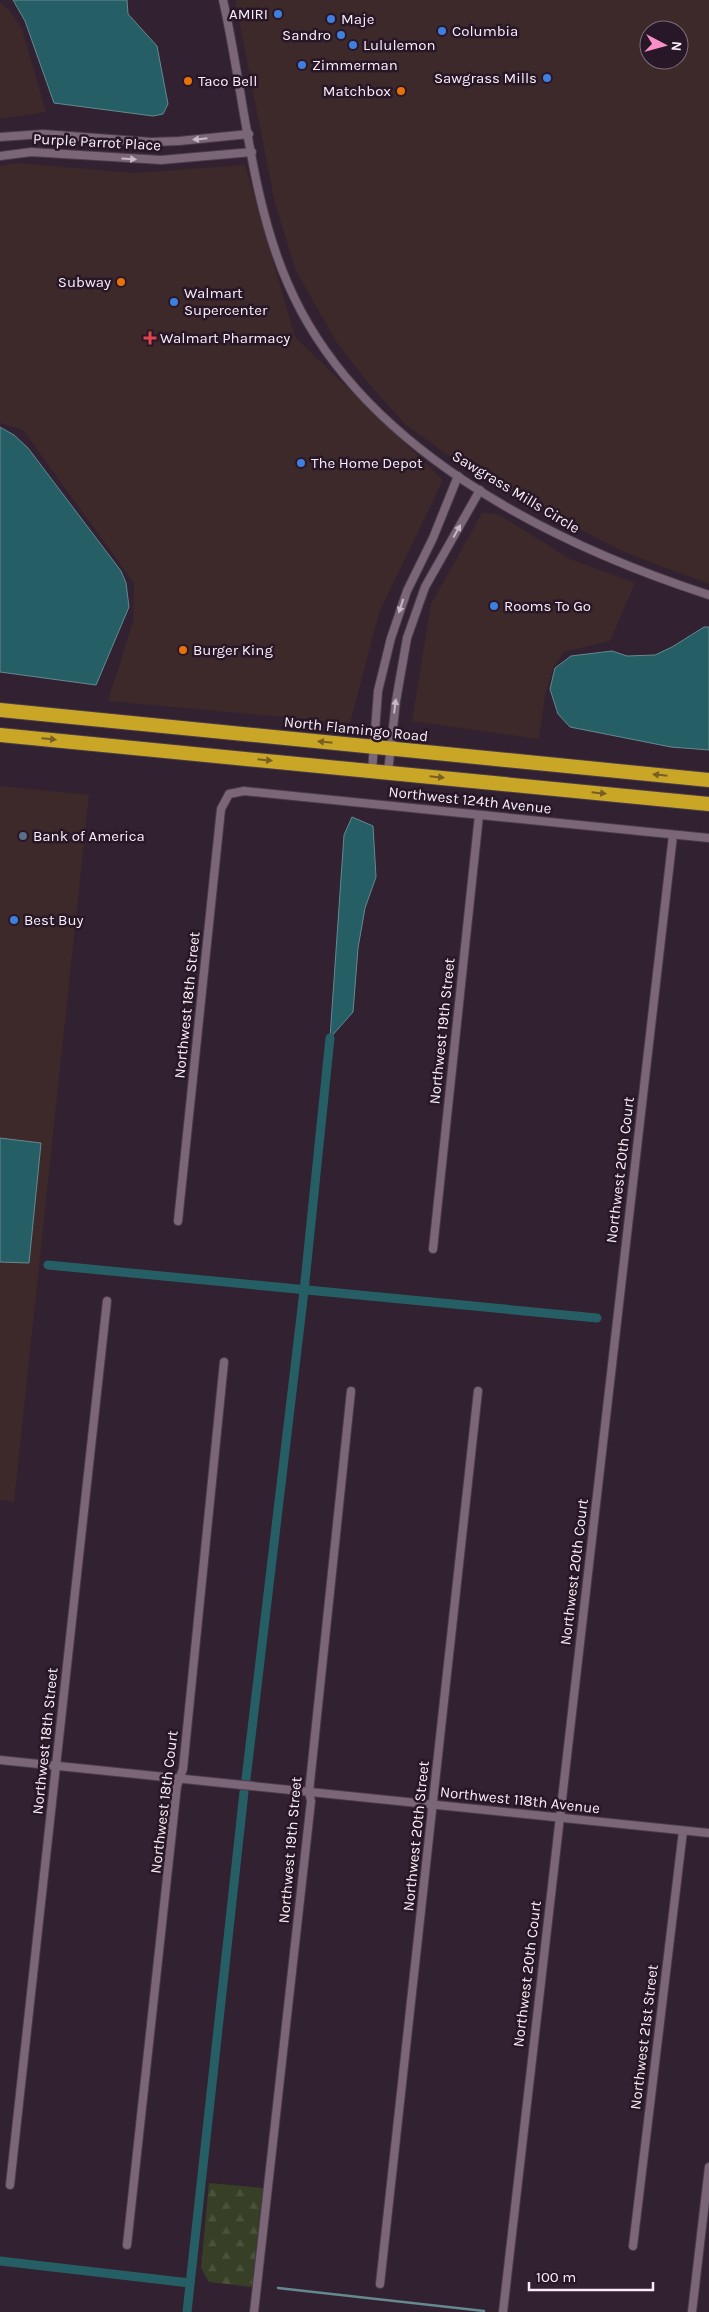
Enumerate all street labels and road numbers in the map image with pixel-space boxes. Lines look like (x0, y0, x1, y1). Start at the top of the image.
street label: Purple Parrot Place (33, 130, 161, 154)
street label: Sawgrass Mills Circle (449, 447, 583, 537)
street label: North Flamingo Road (283, 712, 429, 746)
street label: Northwest 124th Avenue (388, 782, 552, 818)
street label: Northwest 18th Street (170, 930, 204, 1079)
street label: Northwest 19th Street (425, 956, 459, 1105)
street label: Northwest 20th Court (602, 1095, 638, 1244)
street label: Northwest 20th Court (556, 1497, 592, 1646)
street label: Northwest 18th Street (28, 1666, 62, 1815)
street label: Northwest 18th Court (146, 1729, 182, 1875)
street label: Northwest 20th Street (399, 1759, 433, 1912)
street label: Northwest 19th Street (275, 1775, 305, 1924)
street label: Northwest 118th Avenue (439, 1783, 601, 1817)
street label: Northwest 20th Court (509, 1899, 545, 2048)
street label: Northwest 21st Street (626, 1963, 662, 2111)

